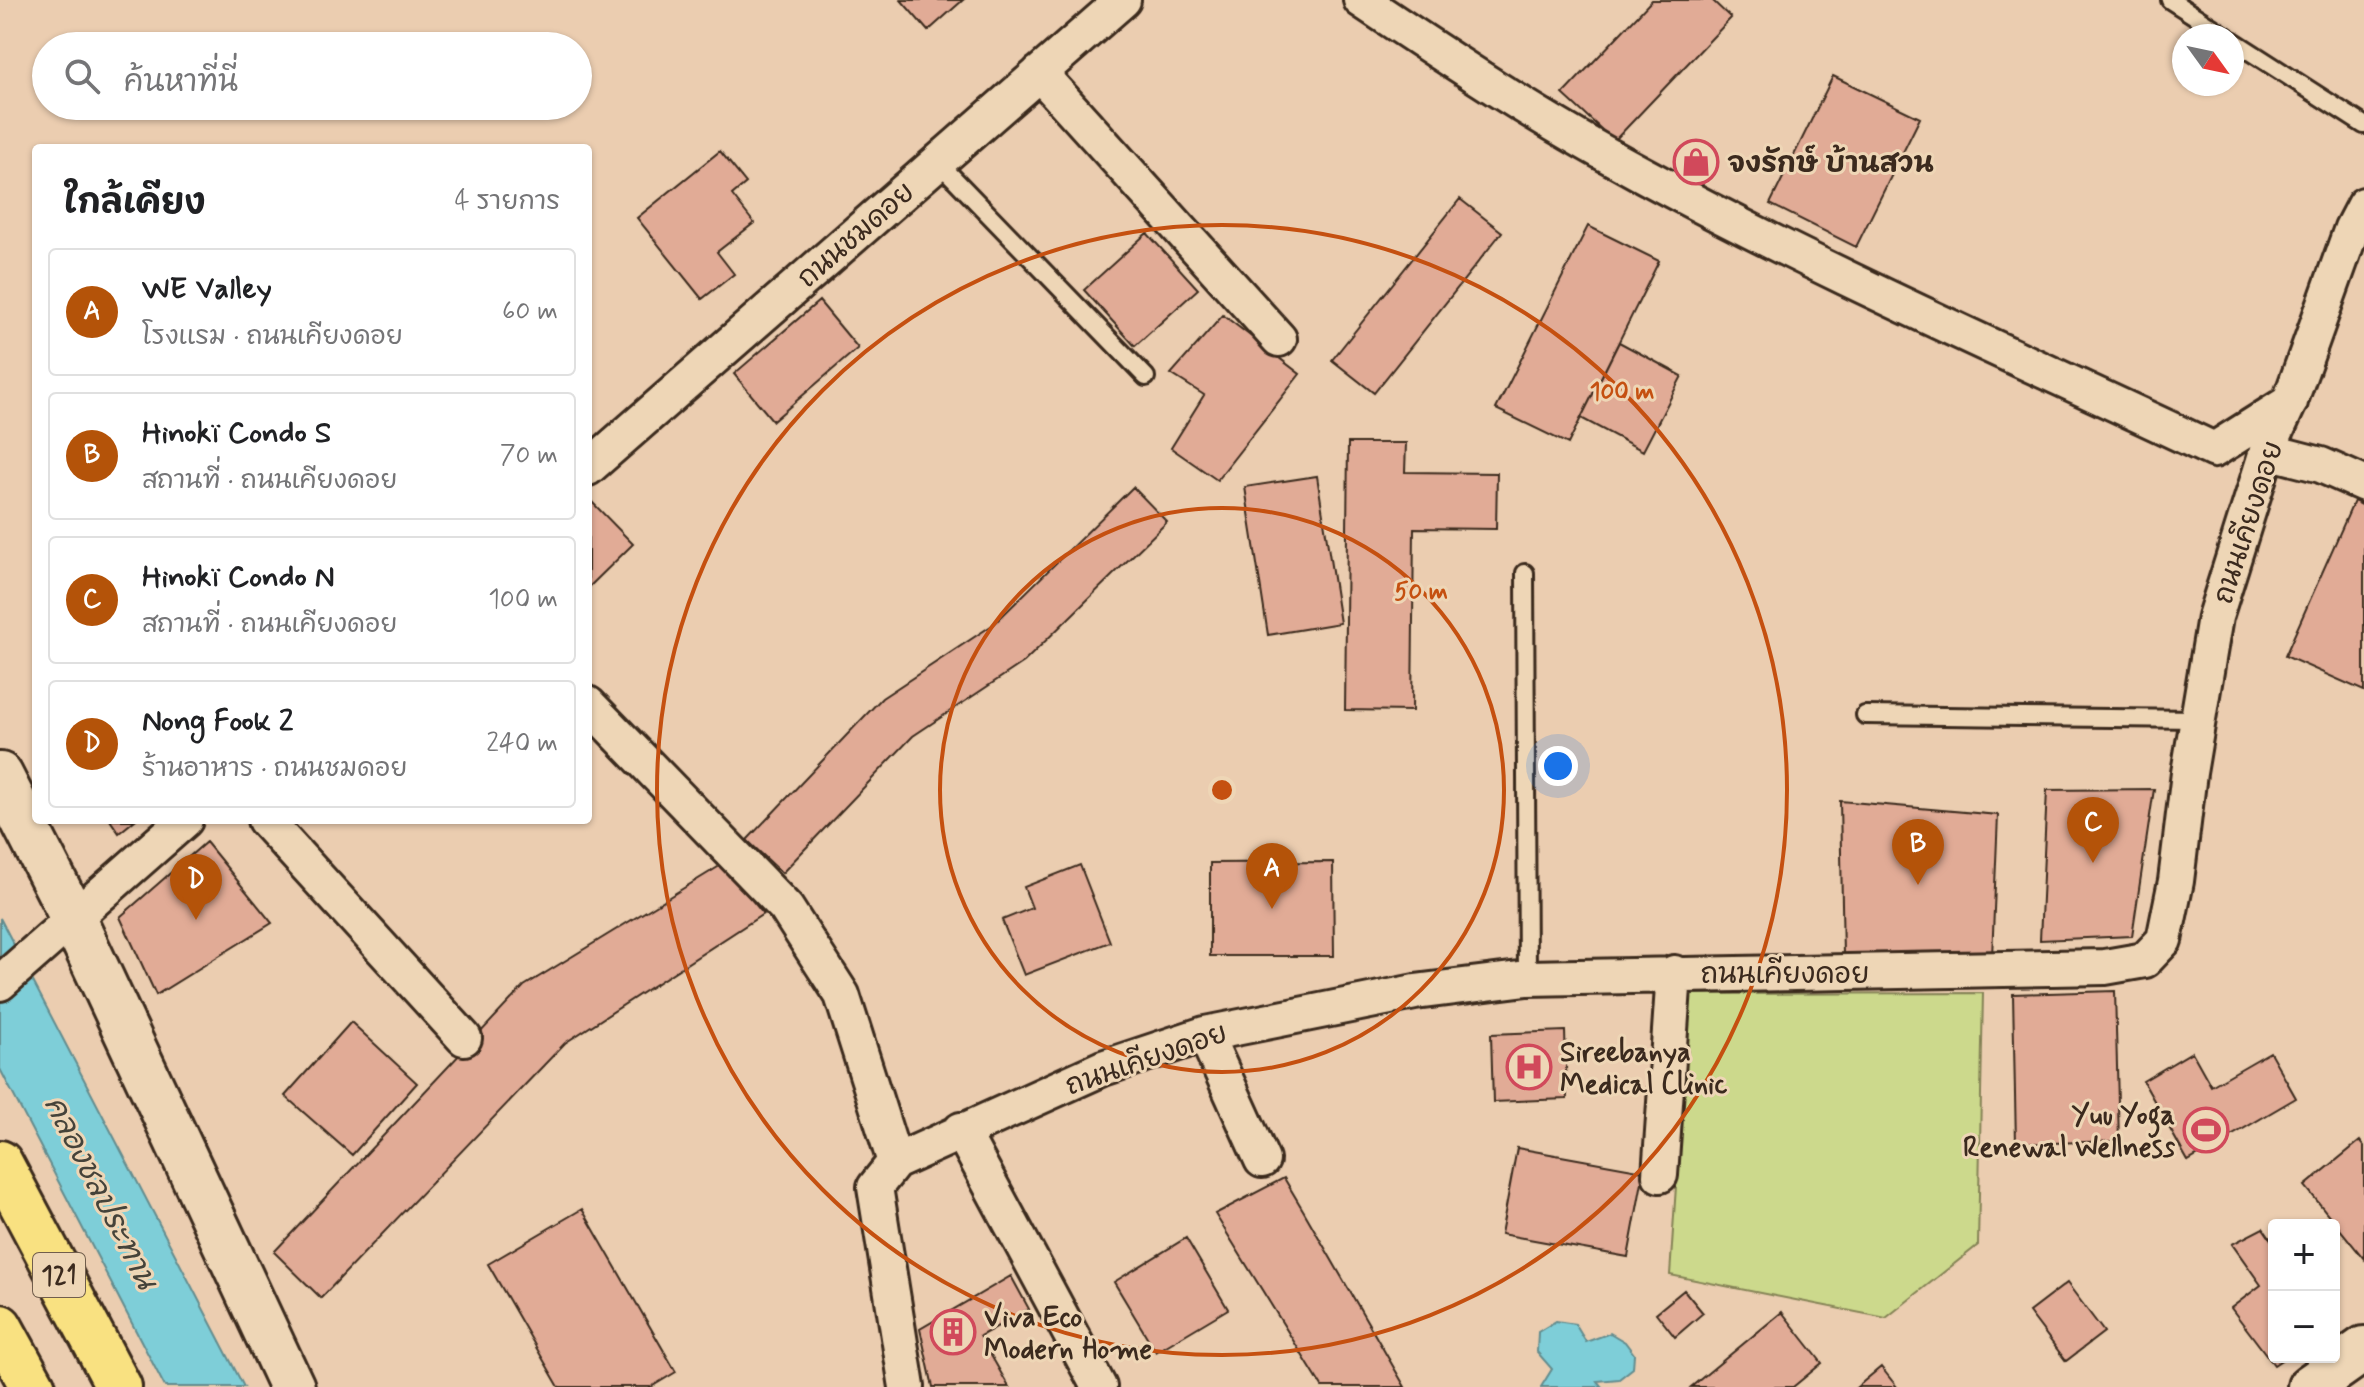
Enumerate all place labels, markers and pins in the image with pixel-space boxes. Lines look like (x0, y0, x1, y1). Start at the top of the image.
shop icon: จงรักษ์ บ้านสวน (1672, 138, 1720, 186)
place label: จงรักษ์ บ้านสวน (1727, 144, 1934, 183)
centre of rings (1208, 776, 1236, 804)
pin: C (2067, 797, 2119, 863)
pin: B (1892, 819, 1944, 885)
pin: A (1246, 843, 1298, 909)
pin: D (170, 854, 222, 920)
place label: Sireebanya Medical Clinic (1560, 1035, 1727, 1104)
hospital icon: Sireebanya Medical Clinic (1505, 1043, 1553, 1091)
place label: Yuu Yoga Renewal Wellness (1963, 1098, 2176, 1167)
sports icon: Yuu Yoga Renewal Wellness (2182, 1106, 2230, 1154)
place label: Viva Eco Modern Home (984, 1300, 1152, 1369)
building icon: Viva Eco Modern Home (929, 1308, 977, 1356)

